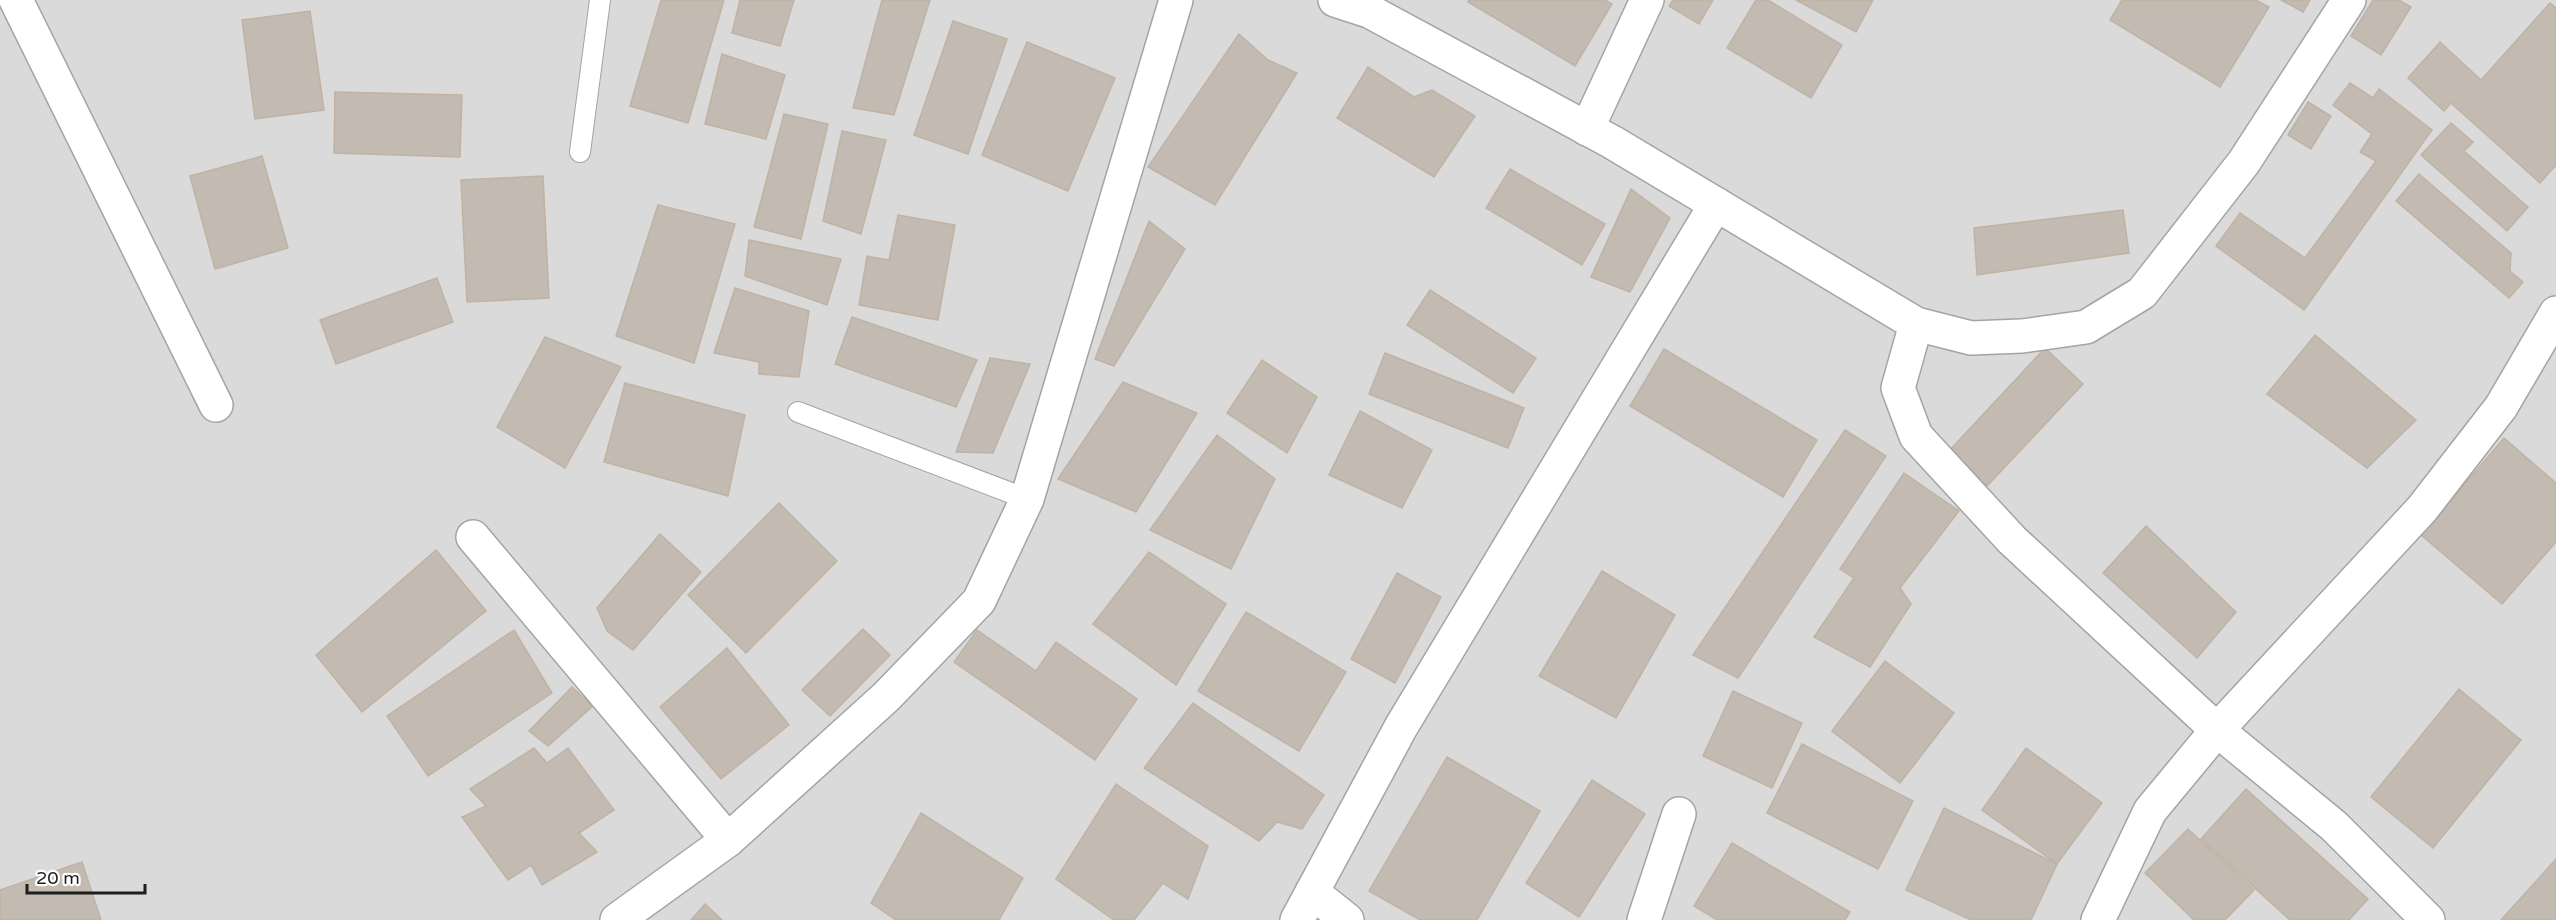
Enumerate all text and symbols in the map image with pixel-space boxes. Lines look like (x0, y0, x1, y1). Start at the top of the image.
scale bar (27, 857, 146, 895)
text: 20 m (36, 867, 80, 889)

